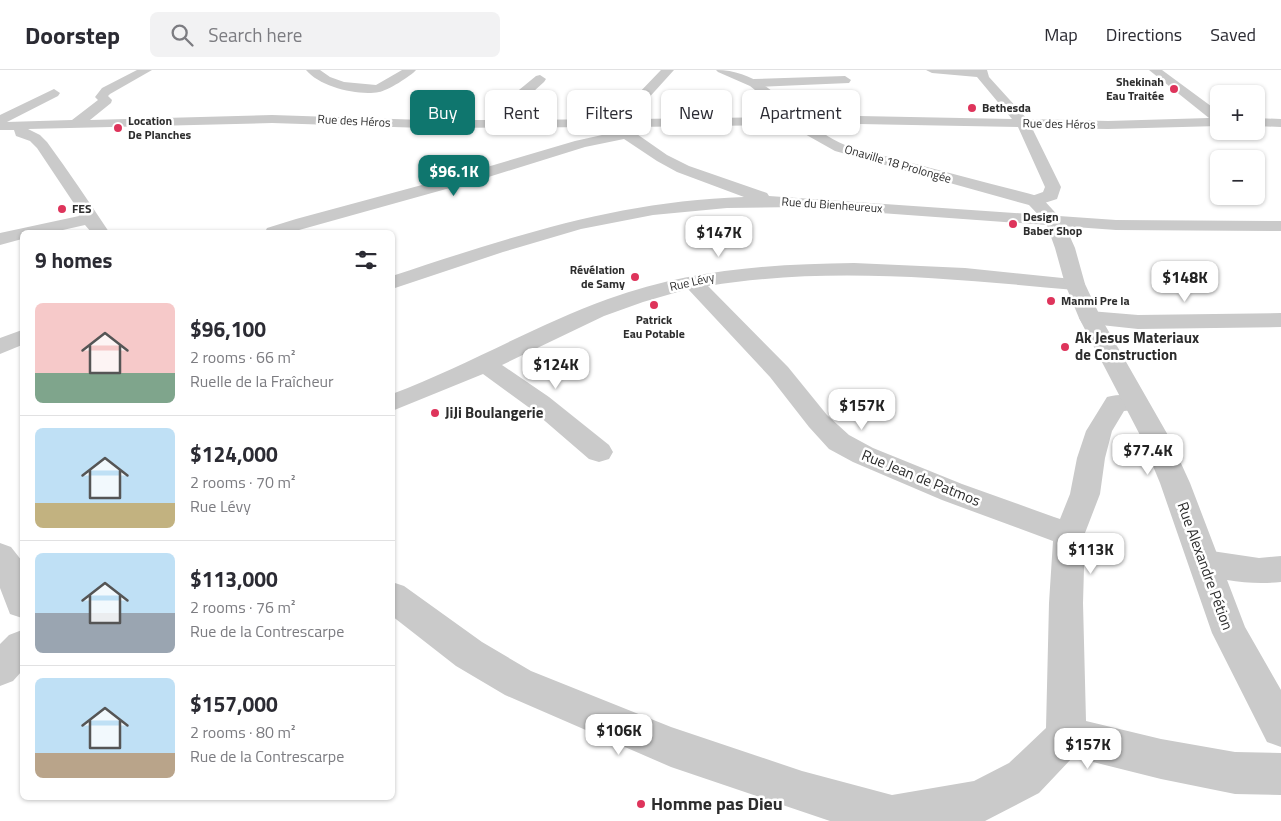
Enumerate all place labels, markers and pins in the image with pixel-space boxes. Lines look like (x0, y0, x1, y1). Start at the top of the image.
place label: Shekinah Eau Traitée (1106, 72, 1164, 105)
marker: Shekinah Eau Traitée (1168, 83, 1180, 95)
place label: Bethesda (982, 98, 1031, 117)
marker: Bethesda (966, 102, 978, 114)
place label: Location De Planches (128, 111, 192, 144)
marker: Location De Planches (112, 122, 124, 134)
pin: $96.1K (413, 154, 495, 197)
place label: FES (72, 199, 92, 218)
marker: FES (56, 203, 68, 215)
place label: Design Baber Shop (1023, 207, 1083, 240)
pin: $147K (684, 216, 754, 258)
marker: Design Baber Shop (1007, 218, 1019, 230)
place label: Révélation de Samy (570, 260, 625, 293)
pin: $148K (1150, 260, 1220, 303)
marker: Révélation de Samy (629, 271, 641, 283)
place label: Manmi Pre la (1061, 291, 1130, 310)
marker: Manmi Pre la (1045, 295, 1057, 307)
marker: Patrick Eau Potable (648, 299, 660, 311)
place label: Patrick Eau Potable (623, 310, 685, 343)
place label: Ak Jesus Materiaux de Construction (1075, 326, 1199, 366)
marker: Ak Jesus Materiaux de Construction (1059, 341, 1071, 353)
pin: $124K (521, 348, 591, 390)
pin: $157K (827, 388, 897, 431)
place label: JiJi Boulangerie (445, 401, 544, 424)
marker: JiJi Boulangerie (429, 407, 441, 419)
pin: $77.4K (1107, 434, 1189, 476)
pin: $113K (1056, 532, 1126, 575)
pin: $106K (584, 714, 654, 756)
pin: $157K (1053, 728, 1123, 770)
place label: Homme pas Dieu (651, 790, 783, 817)
marker: Homme pas Dieu (635, 798, 647, 810)

